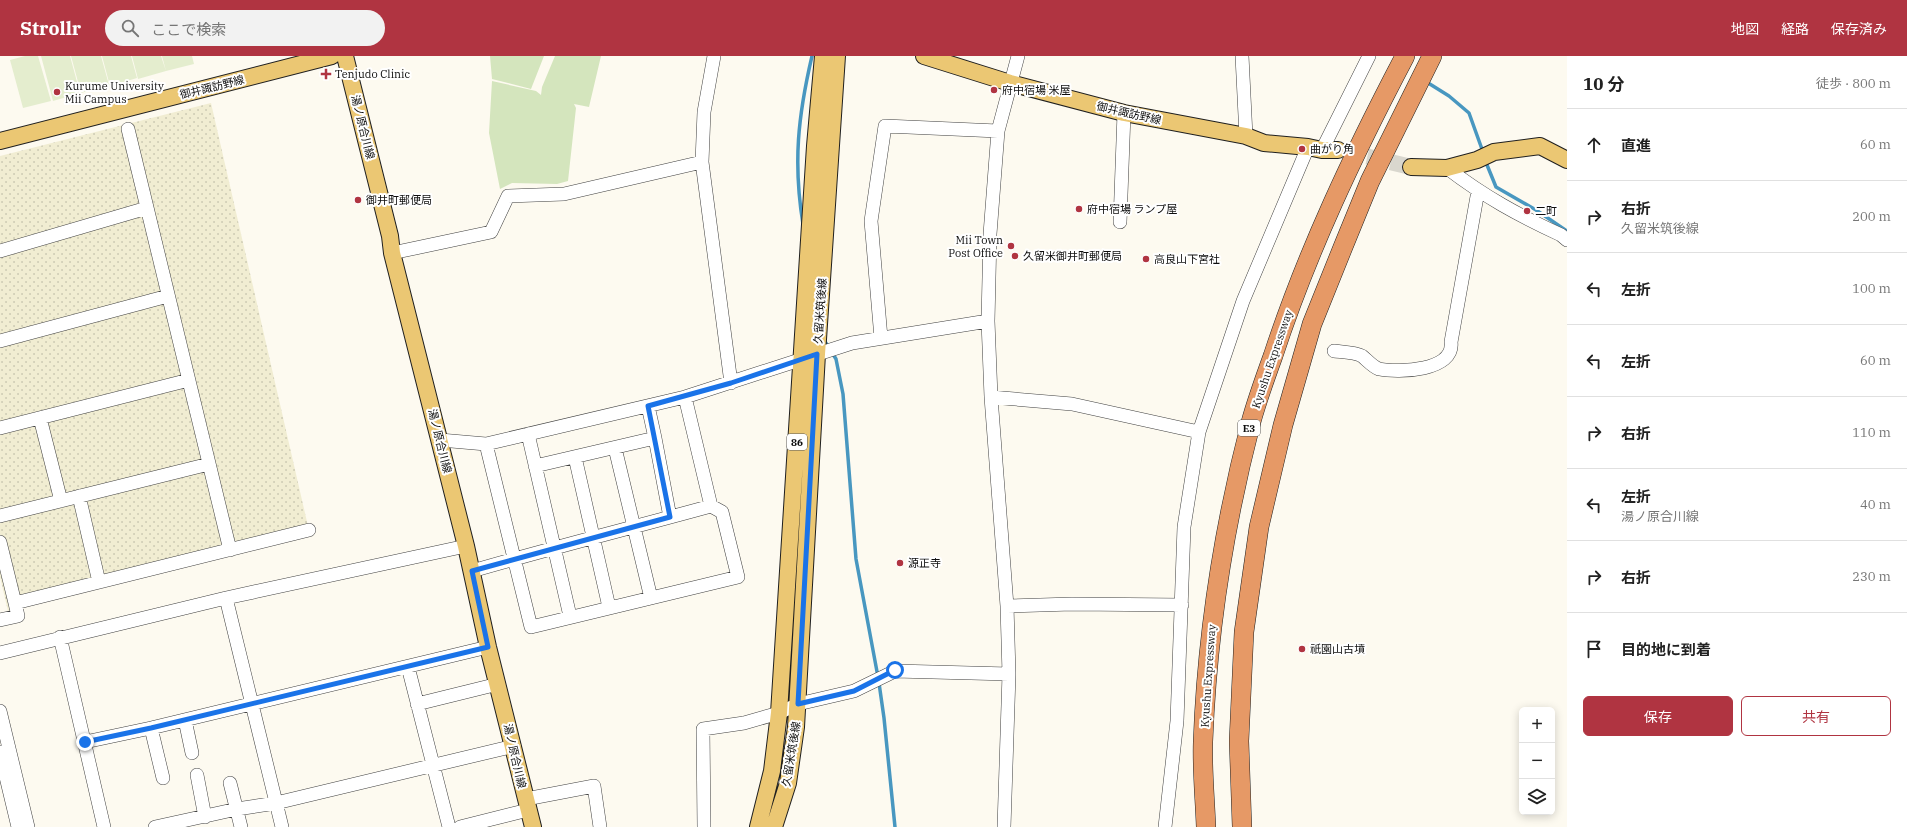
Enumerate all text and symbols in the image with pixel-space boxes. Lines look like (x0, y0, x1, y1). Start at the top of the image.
search box (105, 10, 385, 46)
text: Strollr (20, 16, 81, 40)
icon: search (119, 17, 141, 39)
text: ここで検索 (151, 20, 226, 39)
text: 地図 (1731, 20, 1759, 38)
text: 経路 (1781, 20, 1809, 38)
text: 保存済み (1831, 20, 1887, 38)
place label: Tenjudo Clinic (335, 67, 411, 81)
marker: Tenjudo Clinic (320, 68, 332, 80)
street label: 御井諏訪野線 (177, 72, 246, 102)
text: 10 分 (1583, 73, 1624, 95)
text: 徒歩 · 800 m (1816, 75, 1891, 92)
place label: Kurume University Mii Campus (65, 79, 164, 106)
place label: 府中宿場 米屋 (1002, 83, 1071, 97)
marker: 府中宿場 米屋 (989, 85, 999, 95)
marker: Kurume University Mii Campus (52, 87, 62, 97)
street label: 湯ノ原合川線 (348, 93, 378, 161)
street label: 御井諏訪野線 (1094, 99, 1163, 127)
icon: ahead (1583, 134, 1605, 156)
text: 直進 (1621, 136, 1651, 155)
text: 60 m (1860, 136, 1891, 153)
place label: 曲がり角 (1310, 142, 1354, 156)
marker: 曲がり角 (1297, 144, 1307, 154)
place label: 御井町郵便局 (365, 193, 432, 207)
marker: 御井町郵便局 (353, 195, 363, 205)
text: 右折 (1621, 199, 1651, 218)
place label: 府中宿場 ランプ屋 (1087, 202, 1177, 216)
marker: 府中宿場 ランプ屋 (1074, 204, 1084, 214)
place label: 二町 (1535, 204, 1557, 218)
marker: 二町 (1522, 206, 1532, 216)
icon: right (1583, 206, 1605, 228)
text: 200 m (1852, 208, 1891, 225)
text: 久留米筑後線 (1621, 220, 1699, 237)
place label: Mii Town Post Office (948, 233, 1003, 260)
marker: Mii Town Post Office (1006, 241, 1016, 251)
place label: 久留米御井町郵便局 (1023, 249, 1122, 263)
marker: 久留米御井町郵便局 (1010, 251, 1020, 261)
place label: 高良山下宮社 (1154, 252, 1220, 266)
marker: 高良山下宮社 (1141, 254, 1151, 264)
street label: 久留米筑後線 (811, 278, 829, 344)
icon: left (1583, 278, 1605, 300)
text: 左折 (1621, 280, 1651, 299)
text: 100 m (1852, 280, 1891, 297)
street label: Kyushu Expressway (1249, 308, 1295, 410)
icon: left (1583, 350, 1605, 372)
text: 左折 (1621, 352, 1651, 371)
text: 60 m (1860, 352, 1891, 369)
street label: 湯ノ原合川線 (425, 407, 455, 475)
road number: E3 (1238, 420, 1260, 436)
icon: right (1583, 422, 1605, 444)
text: 右折 (1621, 424, 1651, 443)
text: 110 m (1852, 424, 1891, 441)
road number: 86 (787, 434, 807, 450)
text: 左折 (1621, 487, 1651, 506)
icon: left (1583, 494, 1605, 516)
text: 40 m (1860, 496, 1891, 513)
text: 湯ノ原合川線 (1621, 508, 1699, 525)
place label: 源正寺 (908, 556, 941, 570)
marker: 源正寺 (895, 558, 905, 568)
icon: right (1583, 566, 1605, 588)
text: 右折 (1621, 568, 1651, 587)
text: 230 m (1852, 568, 1891, 585)
street label: Kyushu Expressway (1197, 624, 1219, 728)
icon: arrive (1583, 638, 1605, 660)
text: 目的地に到着 (1621, 640, 1711, 659)
place label: 祇園山古墳 (1310, 642, 1365, 656)
marker: 祇園山古墳 (1297, 644, 1307, 654)
route start (886, 661, 904, 679)
button: 保存 (1583, 696, 1733, 736)
button: 共有 (1741, 696, 1891, 736)
map controls (1519, 707, 1555, 815)
button: + (1519, 707, 1555, 743)
street label: 久留米筑後線 (779, 720, 803, 788)
street label: 湯ノ原合川線 (501, 722, 529, 790)
route end (76, 733, 94, 751)
button: − (1519, 743, 1555, 779)
button: layers (1519, 779, 1555, 815)

